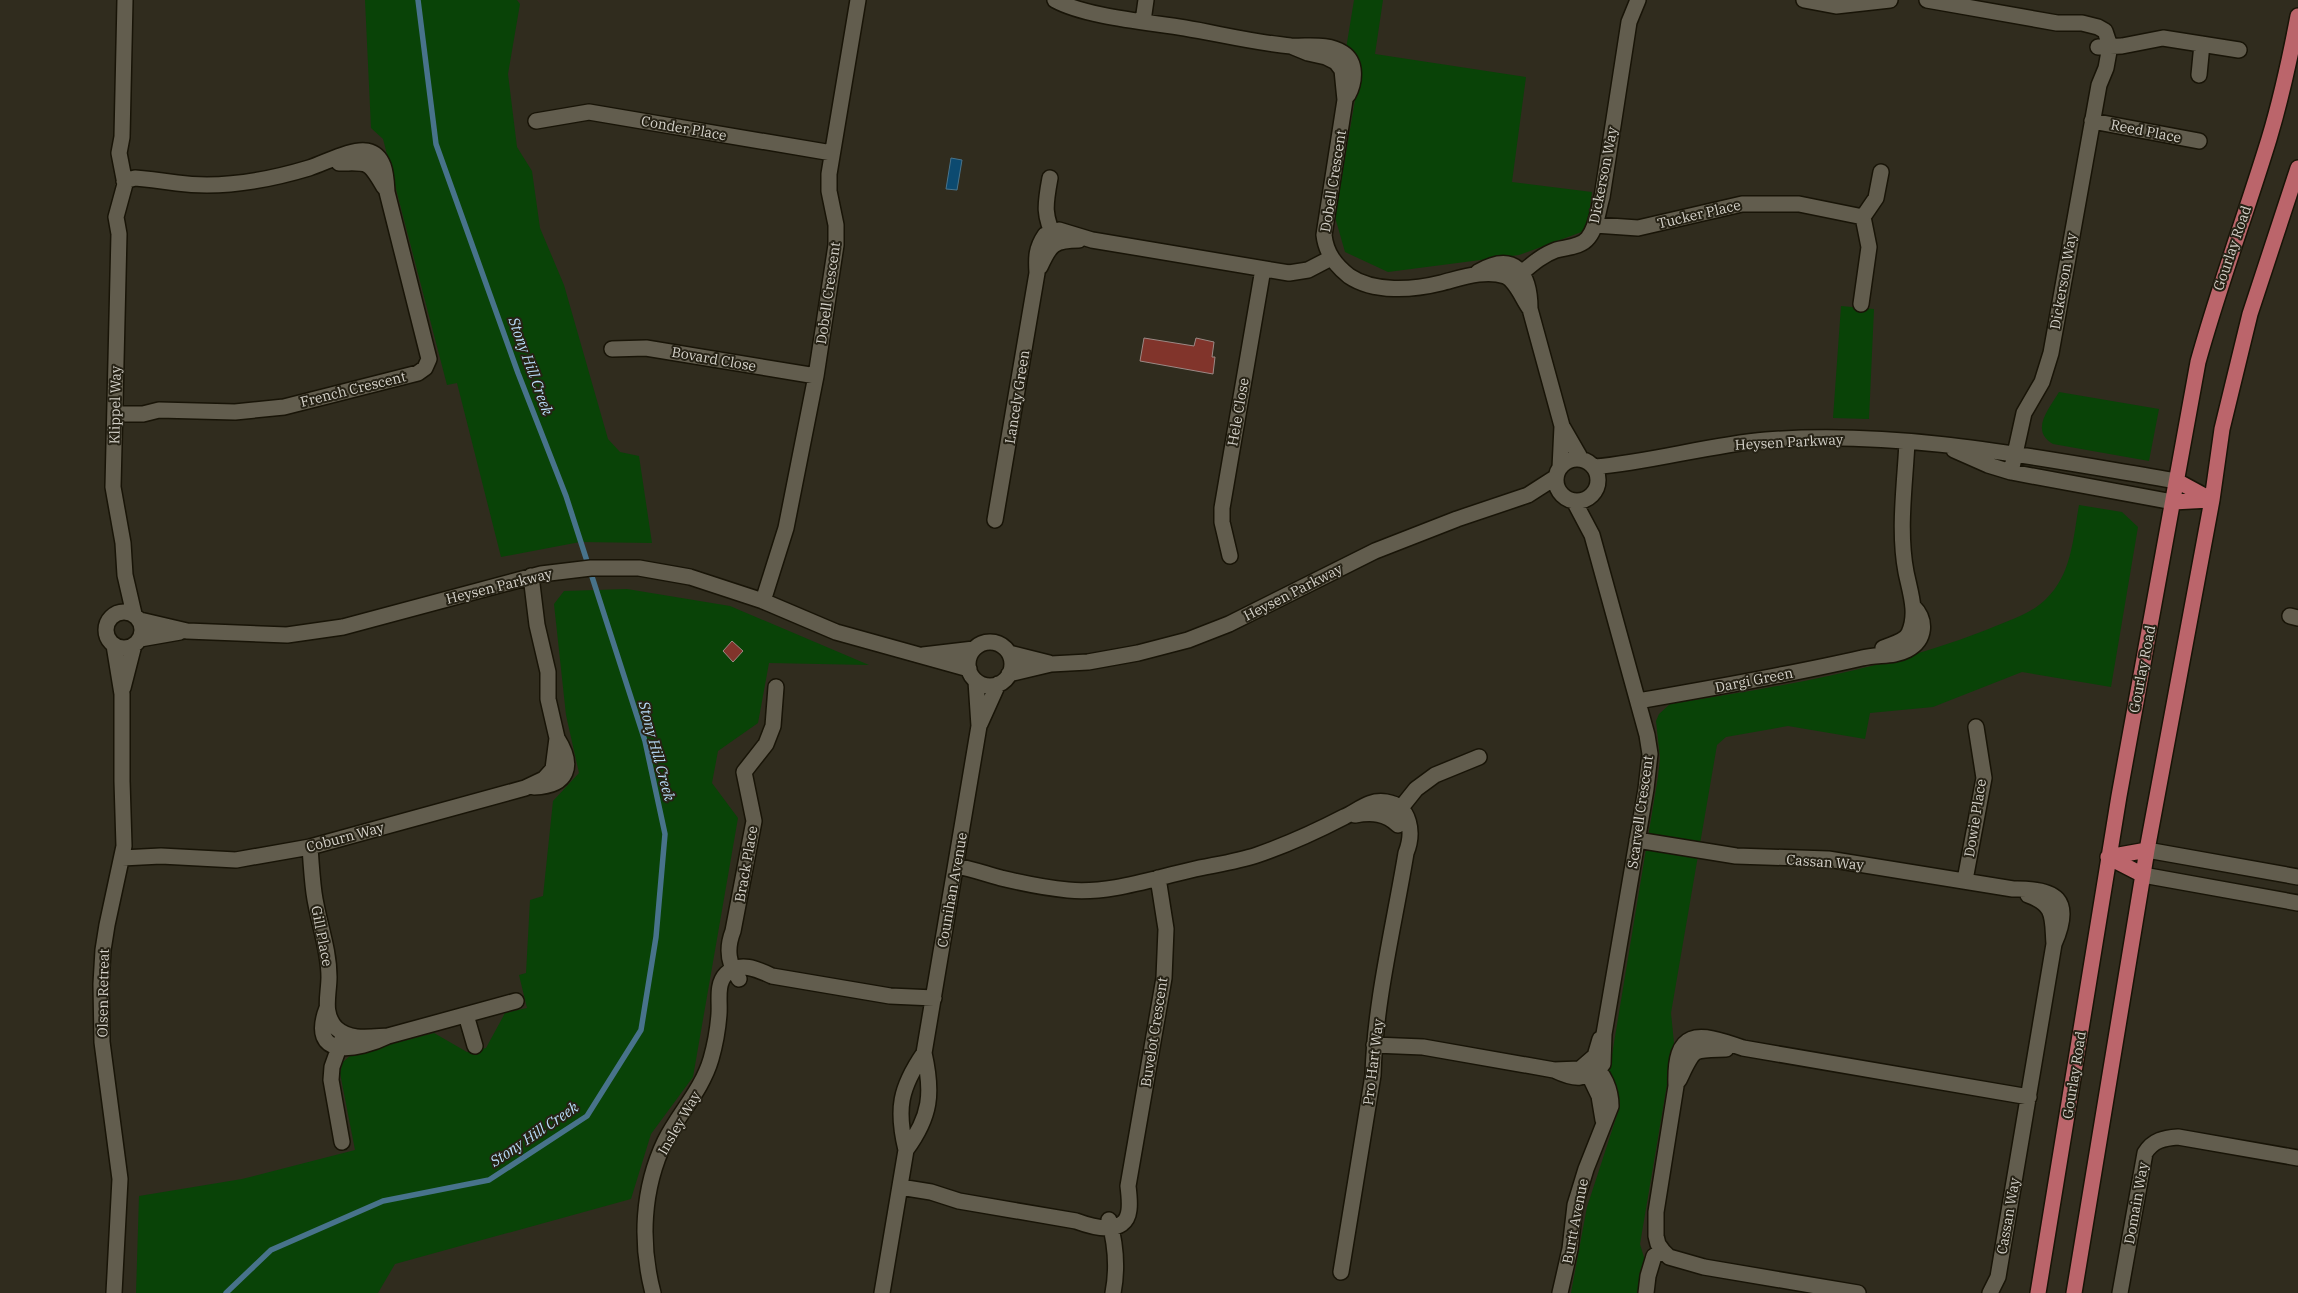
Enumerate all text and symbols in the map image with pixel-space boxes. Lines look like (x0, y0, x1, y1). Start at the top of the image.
street label: Conder Place (640, 112, 728, 144)
street label: Reed Place (2109, 115, 2183, 147)
street label: Dickerson Way (1585, 125, 1621, 225)
street label: Dobell Crescent (1316, 129, 1350, 233)
street label: Tucker Place (1656, 196, 1742, 232)
street label: Gourlay Road (2209, 203, 2255, 293)
street label: Dickerson Way (2046, 231, 2080, 331)
street label: Dobell Crescent (812, 241, 844, 345)
water label: Stony Hill Creek (504, 314, 558, 418)
street label: Bovard Close (670, 343, 758, 375)
street label: Lancely Green (1001, 349, 1033, 445)
street label: Klippel Way (105, 365, 125, 444)
street label: French Crescent (298, 367, 408, 411)
street label: Hele Close (1223, 376, 1253, 448)
street label: Heysen Parkway (1734, 430, 1844, 454)
street label: Heysen Parkway (1241, 559, 1346, 625)
street label: Heysen Parkway (444, 564, 554, 608)
street label: Gourlay Road (2125, 623, 2159, 714)
street label: Dargi Green (1713, 664, 1795, 696)
water label: Stony Hill Creek (634, 698, 679, 803)
street label: Scarvell Crescent (1623, 754, 1657, 870)
street label: Dowie Place (1960, 778, 1990, 858)
street label: Coburn Way (304, 818, 386, 856)
street label: Brack Place (730, 824, 762, 904)
street label: Counihan Avenue (933, 831, 971, 949)
street label: Cassan Way (1786, 850, 1865, 874)
street label: Gill Place (307, 904, 337, 968)
street label: Olsen Retreat (93, 948, 113, 1038)
street label: Buvelot Crescent (1136, 976, 1172, 1088)
street label: Pro Hart Way (1359, 1017, 1387, 1106)
street label: Gourlay Road (2058, 1029, 2090, 1120)
street label: Insley Way (654, 1087, 705, 1158)
water label: Stony Hill Creek (485, 1097, 582, 1171)
street label: Domain Way (2120, 1160, 2152, 1245)
street label: Cassan Way (1992, 1176, 2024, 1256)
street label: Burtt Avenue (1558, 1177, 1592, 1265)

